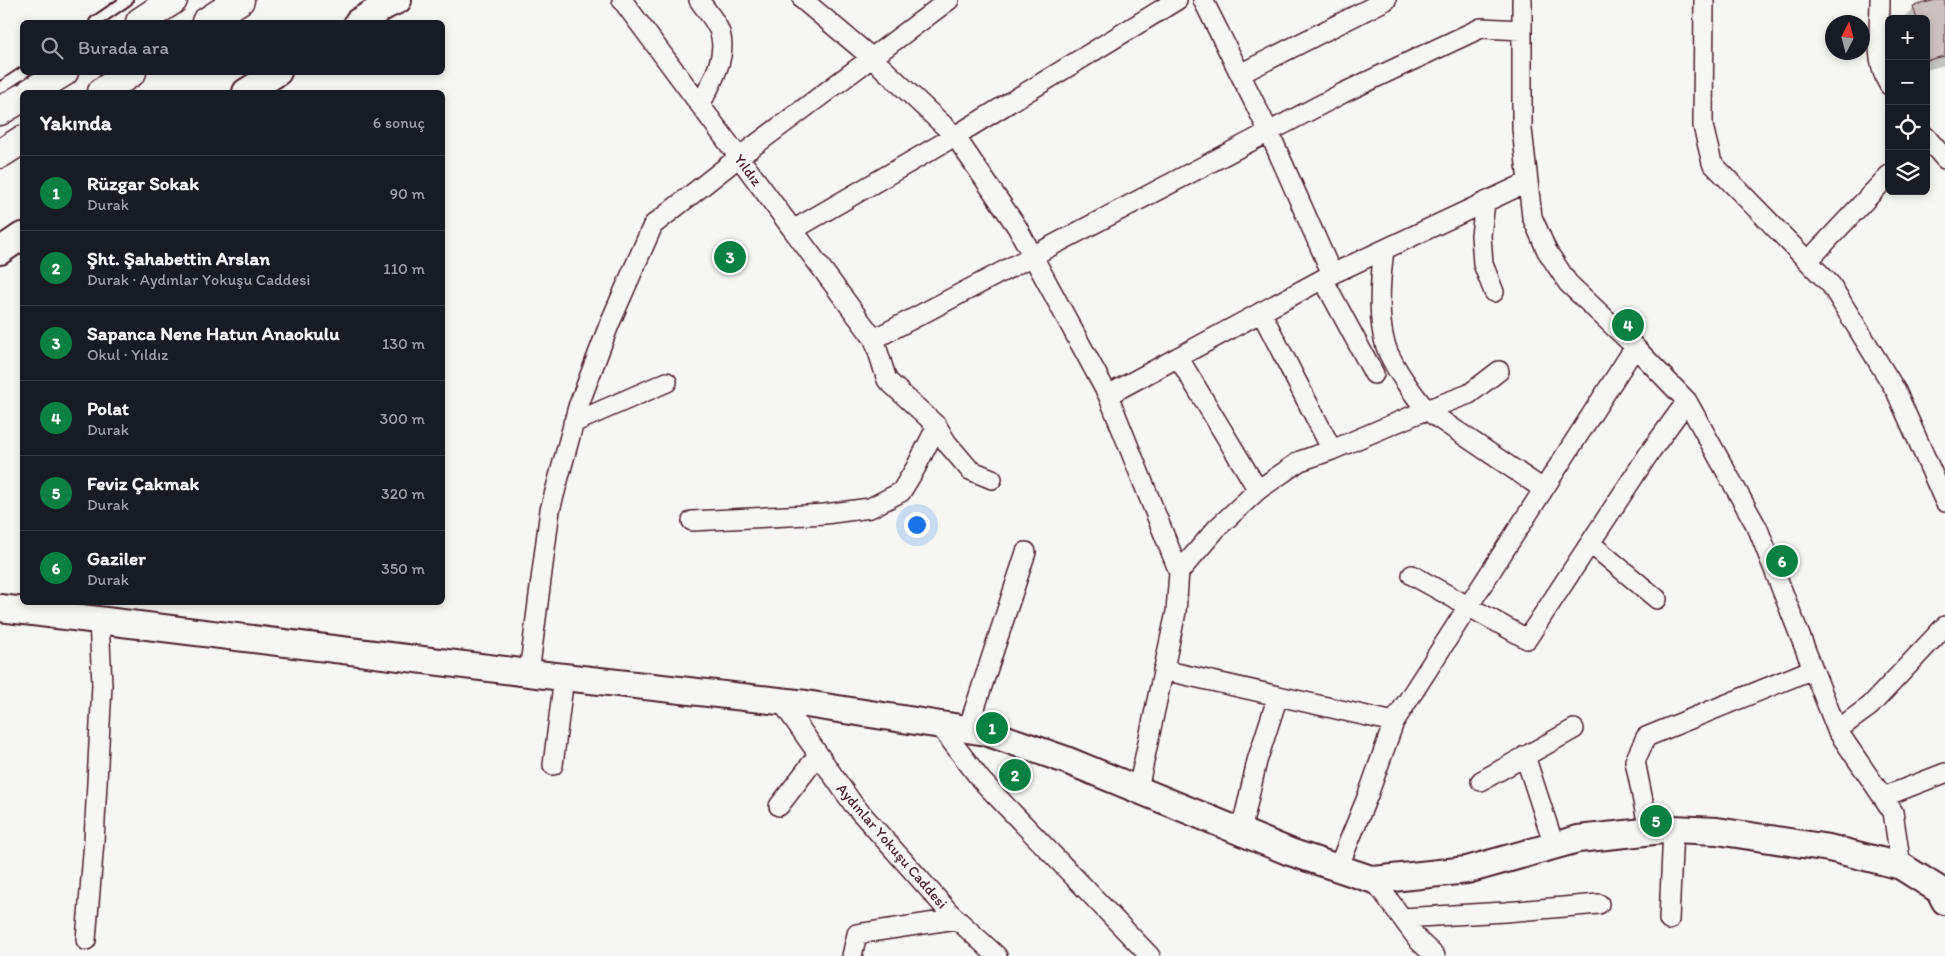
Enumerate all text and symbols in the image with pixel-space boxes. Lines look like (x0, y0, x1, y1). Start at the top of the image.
north arrow (1825, 15, 1870, 60)
map controls (1885, 15, 1930, 195)
button: + (1885, 15, 1930, 60)
search box (20, 20, 445, 75)
icon: search (38, 34, 66, 62)
text: Burada ara (78, 36, 169, 59)
button: − (1885, 60, 1930, 105)
button: locate (1885, 105, 1930, 150)
text: Yakında (40, 110, 112, 135)
text: 6 sonuç (373, 113, 425, 132)
button: layers (1885, 150, 1930, 195)
street label: Yıldız (730, 151, 766, 189)
text: Rüzgar Sokak (87, 172, 199, 195)
text: 1 (52, 184, 60, 203)
text: 90 m (390, 184, 425, 203)
text: Durak (87, 195, 129, 214)
pin: 3 (714, 238, 746, 276)
text: Şht. Şahabettin Arslan (87, 247, 270, 270)
text: 2 (52, 259, 60, 278)
text: 110 m (383, 259, 425, 278)
text: Durak · Aydınlar Yokuşu Caddesi (87, 270, 310, 289)
pin: 4 (1612, 306, 1644, 344)
text: Sapanca Nene Hatun Anaokulu (87, 322, 340, 345)
text: 3 (52, 334, 60, 353)
text: 130 m (382, 334, 425, 353)
text: Okul · Yıldız (87, 345, 169, 364)
text: Polat (87, 397, 129, 420)
text: 4 (51, 409, 61, 428)
text: 300 m (380, 409, 425, 428)
text: Durak (87, 420, 129, 439)
text: Feviz Çakmak (87, 472, 199, 495)
text: 5 (52, 484, 60, 503)
text: 320 m (381, 484, 425, 503)
text: Durak (87, 495, 129, 514)
your location (904, 512, 930, 538)
pin: 6 (1766, 542, 1798, 580)
text: Gaziler (87, 547, 146, 570)
text: 6 (52, 559, 60, 578)
text: 350 m (381, 559, 425, 578)
text: Durak (87, 570, 129, 589)
pin: 1 (976, 709, 1008, 747)
pin: 2 (999, 756, 1031, 794)
street label: Aydınlar Yokuşu Caddesi (833, 780, 951, 912)
pin: 5 (1640, 802, 1672, 840)

